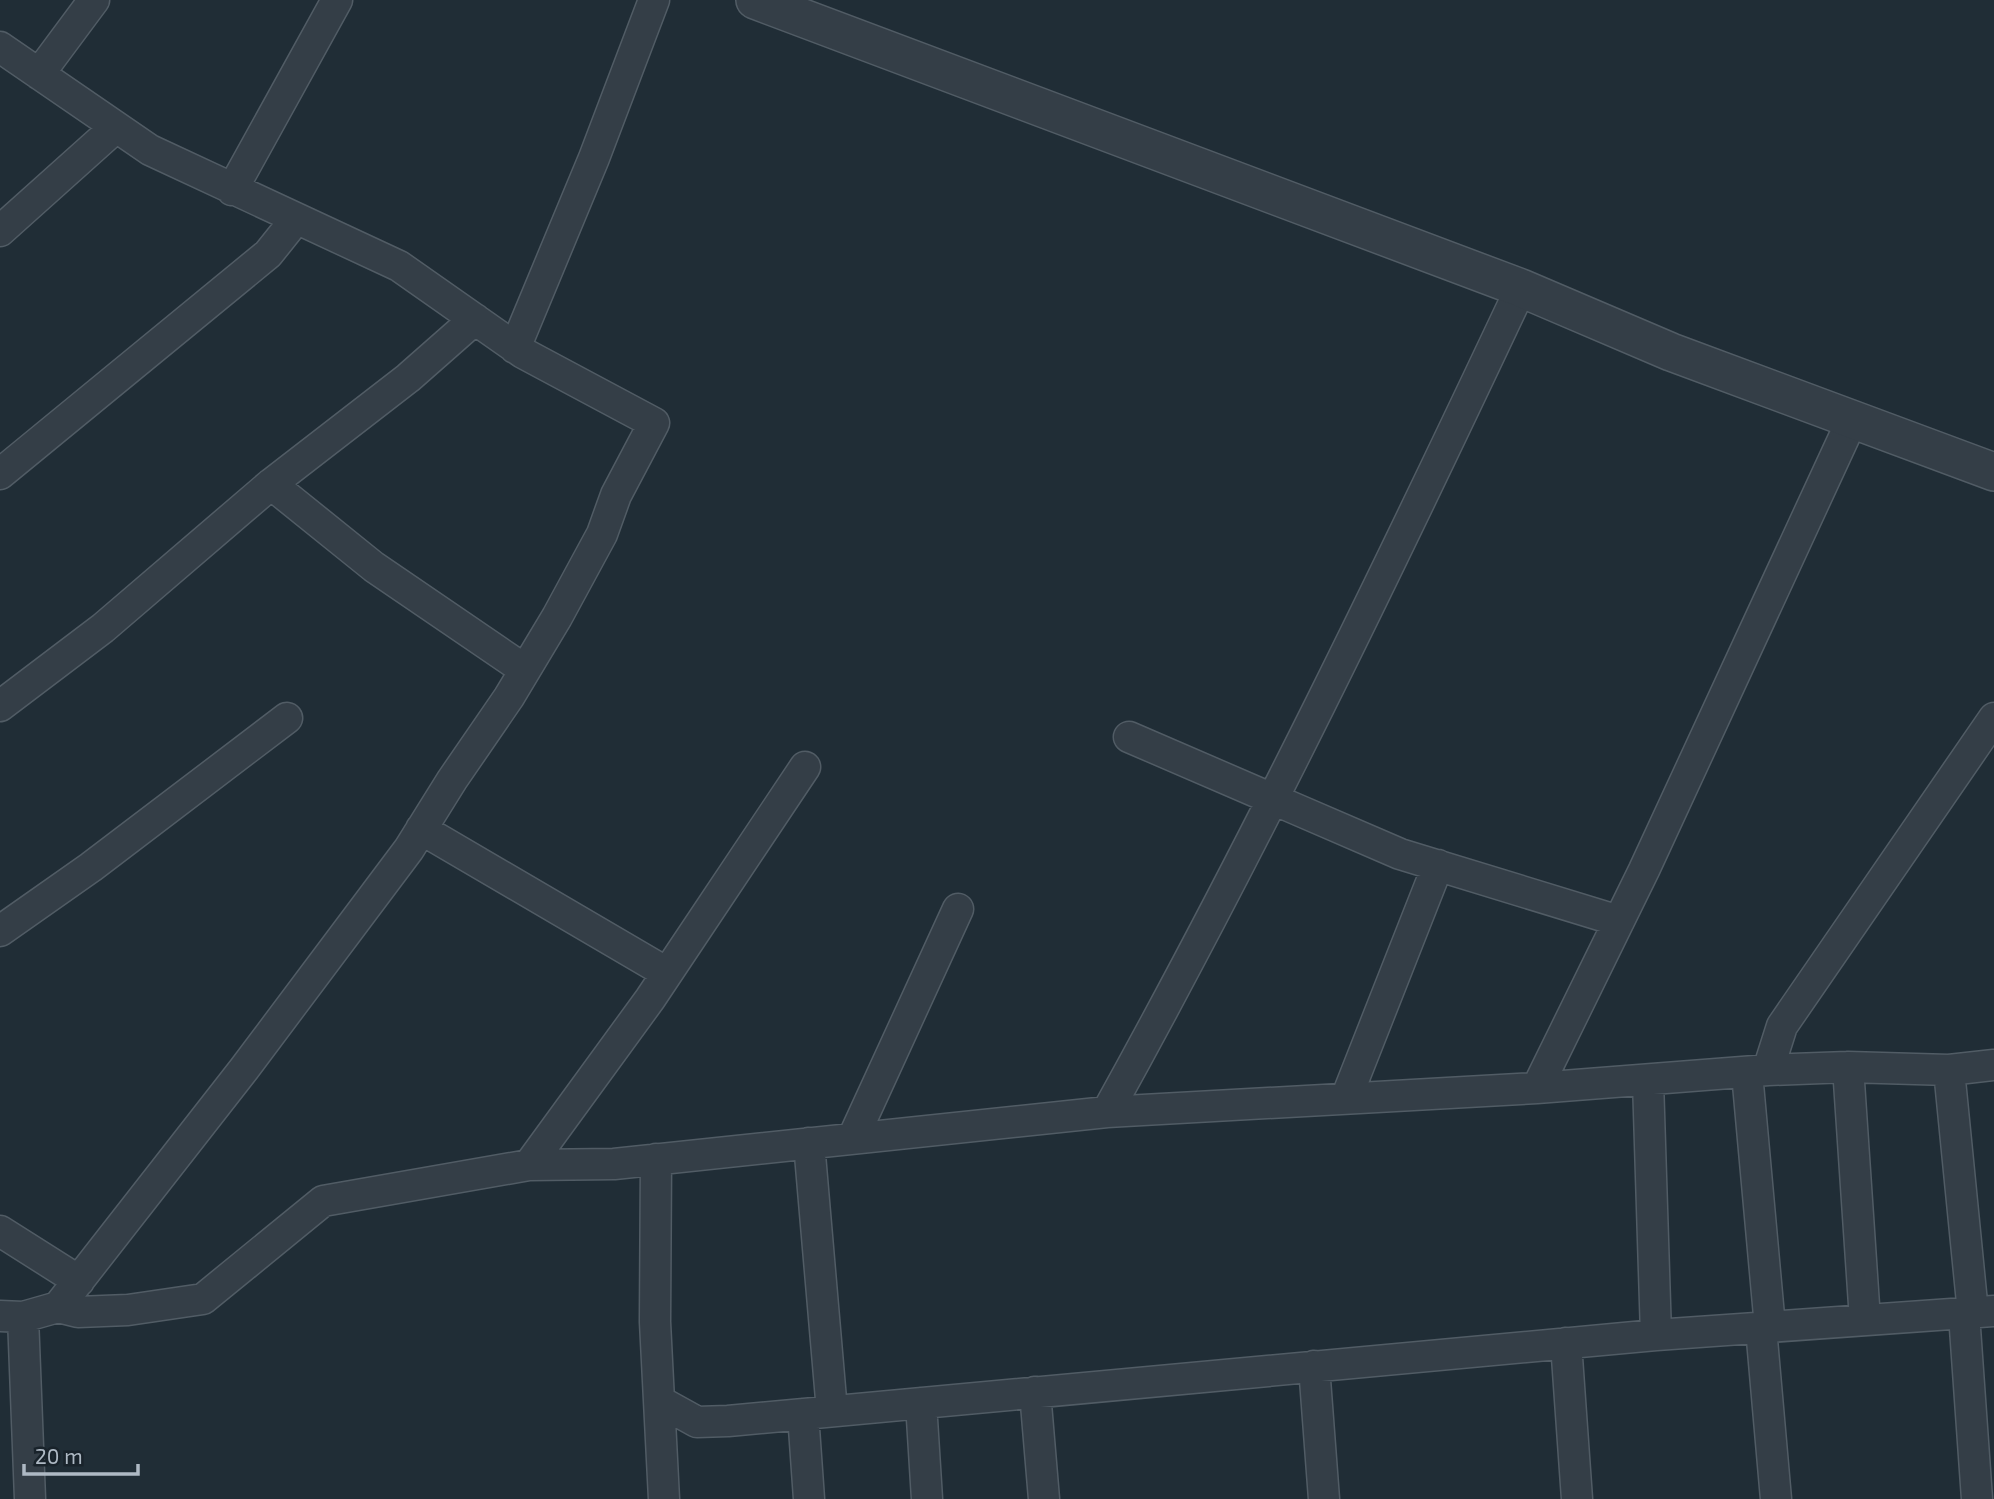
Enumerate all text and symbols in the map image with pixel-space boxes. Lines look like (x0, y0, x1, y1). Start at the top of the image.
scale bar (24, 1432, 138, 1476)
text: 20 m (35, 1443, 83, 1468)

